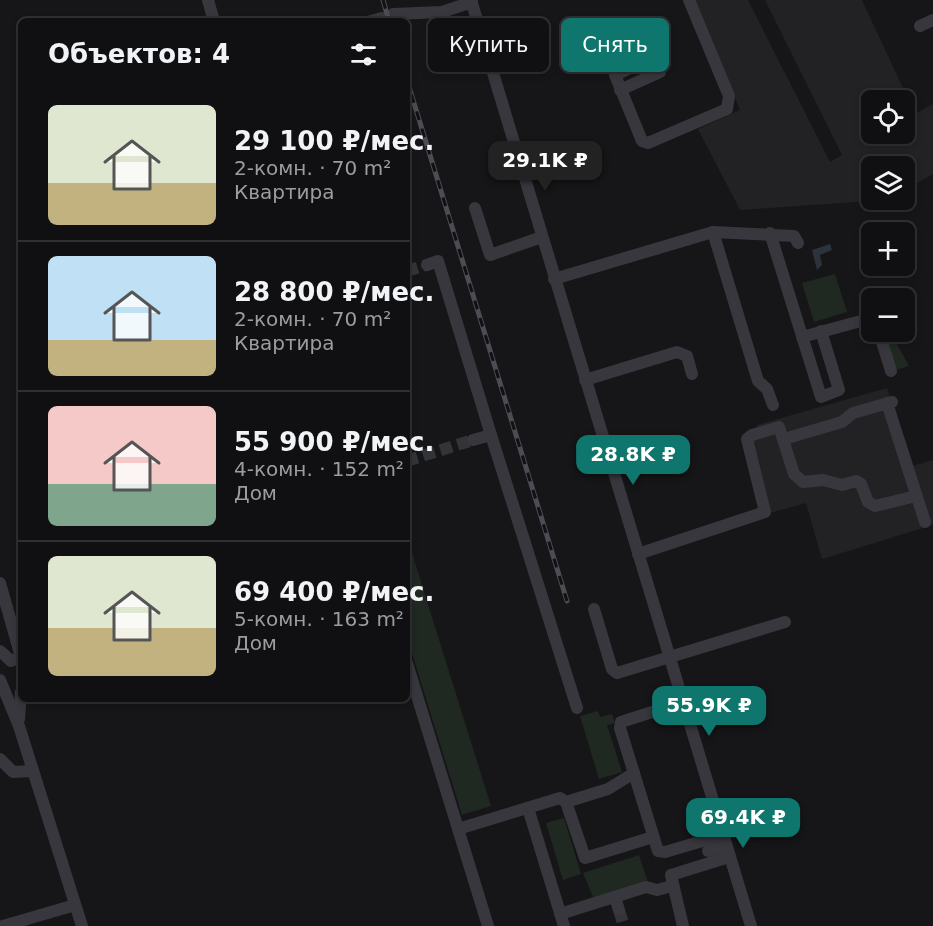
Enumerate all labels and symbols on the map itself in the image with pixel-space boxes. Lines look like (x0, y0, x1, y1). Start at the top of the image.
pin: 29.1K ₽ (490, 141, 600, 192)
pin: 28.8K ₽ (578, 435, 688, 486)
pin: 55.9K ₽ (654, 686, 764, 737)
pin: 69.4K ₽ (688, 798, 798, 849)

